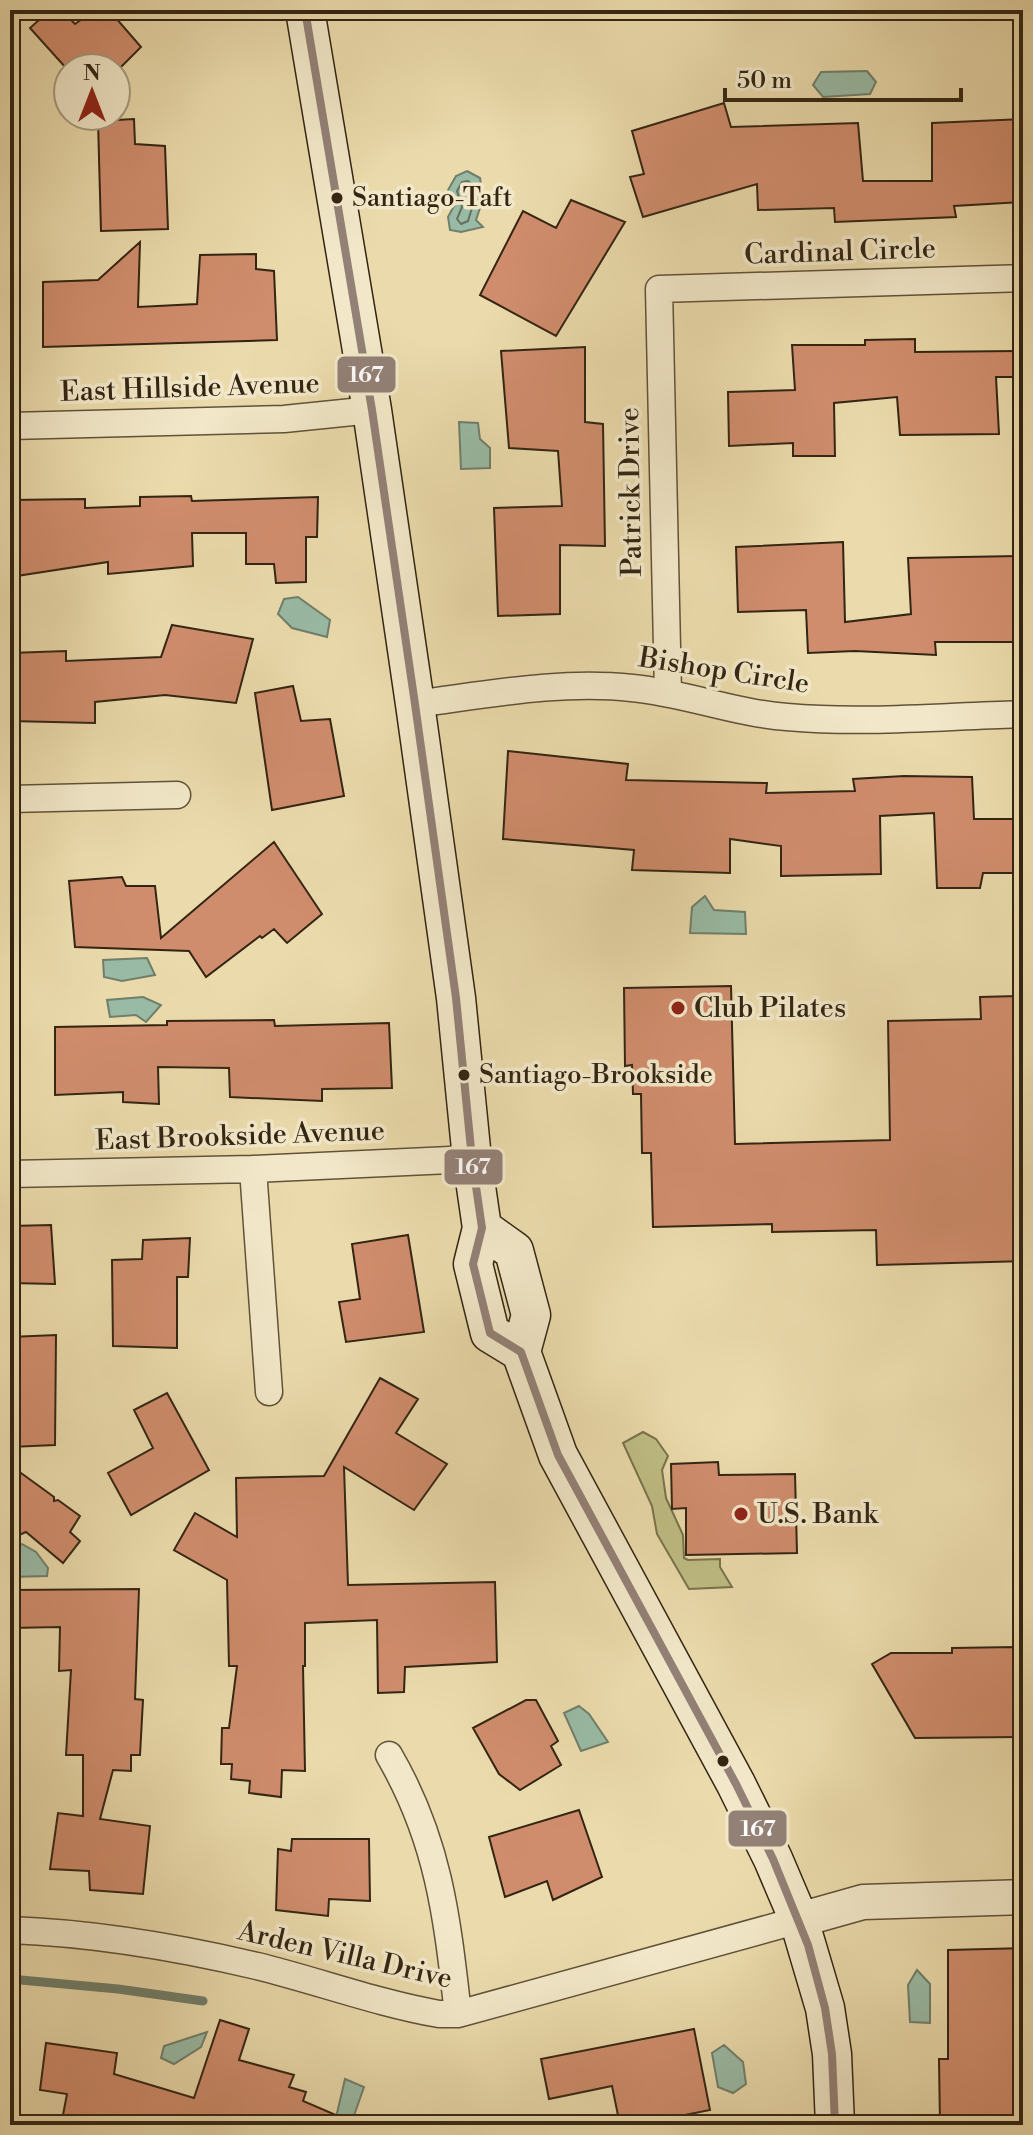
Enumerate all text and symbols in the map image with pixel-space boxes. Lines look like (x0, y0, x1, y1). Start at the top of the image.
north arrow (52, 52, 132, 132)
scale bar (725, 52, 961, 102)
text: N (83, 60, 101, 87)
text: 50 m (737, 66, 792, 96)
place label: Santiago-Taft (352, 182, 512, 214)
marker: Santiago-Taft (329, 190, 345, 206)
street label: Cardinal Circle (743, 231, 937, 273)
line badge: 167 (336, 355, 397, 394)
text: 167 (348, 362, 384, 389)
street label: East Hillside Avenue (60, 366, 320, 410)
street label: Patrick Drive (612, 407, 650, 577)
street label: Bishop Circle (635, 640, 812, 702)
place label: Club Pilates (694, 991, 846, 1026)
marker: Club Pilates (669, 999, 687, 1017)
place label: Santiago-Brookside (479, 1059, 713, 1091)
marker: Santiago-Brookside (456, 1067, 472, 1083)
street label: East Brookside Avenue (95, 1113, 385, 1159)
line badge: 167 (443, 1148, 504, 1186)
text: 167 (455, 1154, 491, 1181)
place label: U.S. Bank (757, 1497, 879, 1532)
marker: U.S. Bank (732, 1505, 750, 1523)
unlabelled marker (715, 1753, 731, 1769)
line badge: 167 (727, 1809, 788, 1848)
text: 167 (740, 1816, 776, 1843)
street label: Arden Villa Drive (233, 1913, 456, 1997)

